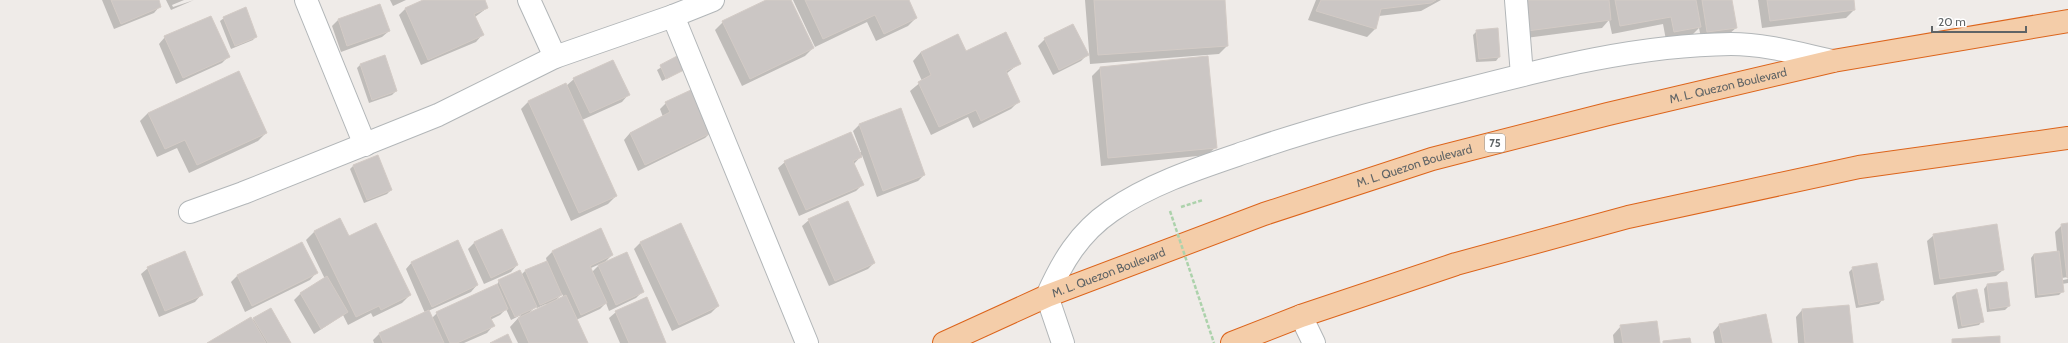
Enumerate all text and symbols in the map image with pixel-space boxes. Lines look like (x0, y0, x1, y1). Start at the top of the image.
scale bar (1932, 8, 2026, 34)
text: 20 m (1938, 14, 1966, 29)
street label: M. L. Quezon Boulevard (1668, 64, 1788, 106)
road number: 75 (1485, 134, 1505, 152)
street label: M. L. Quezon Boulevard (1354, 141, 1474, 190)
street label: M. L. Quezon Boulevard (1049, 244, 1167, 301)

